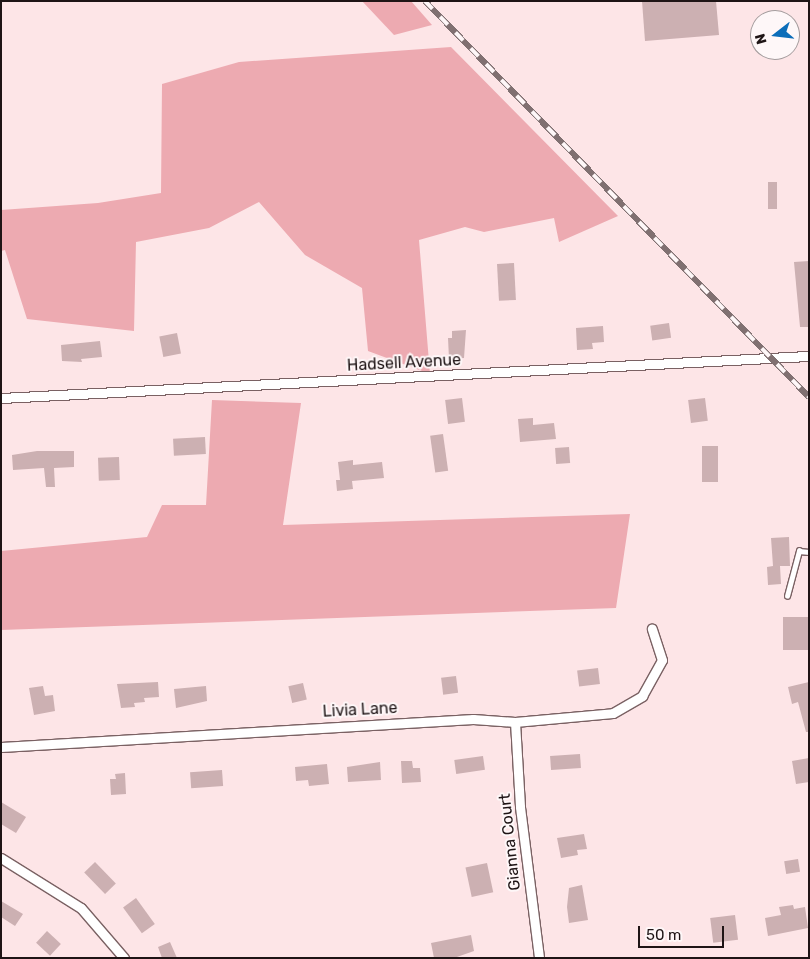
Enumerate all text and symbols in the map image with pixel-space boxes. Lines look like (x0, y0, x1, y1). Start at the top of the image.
north arrow (750, 10, 800, 60)
text: N (752, 32, 771, 46)
street label: Hadsell Avenue (346, 350, 462, 376)
street label: Livia Lane (322, 698, 398, 722)
street label: Gianna Court (495, 792, 525, 892)
scale bar (640, 916, 726, 948)
text: 50 m (646, 926, 681, 944)

